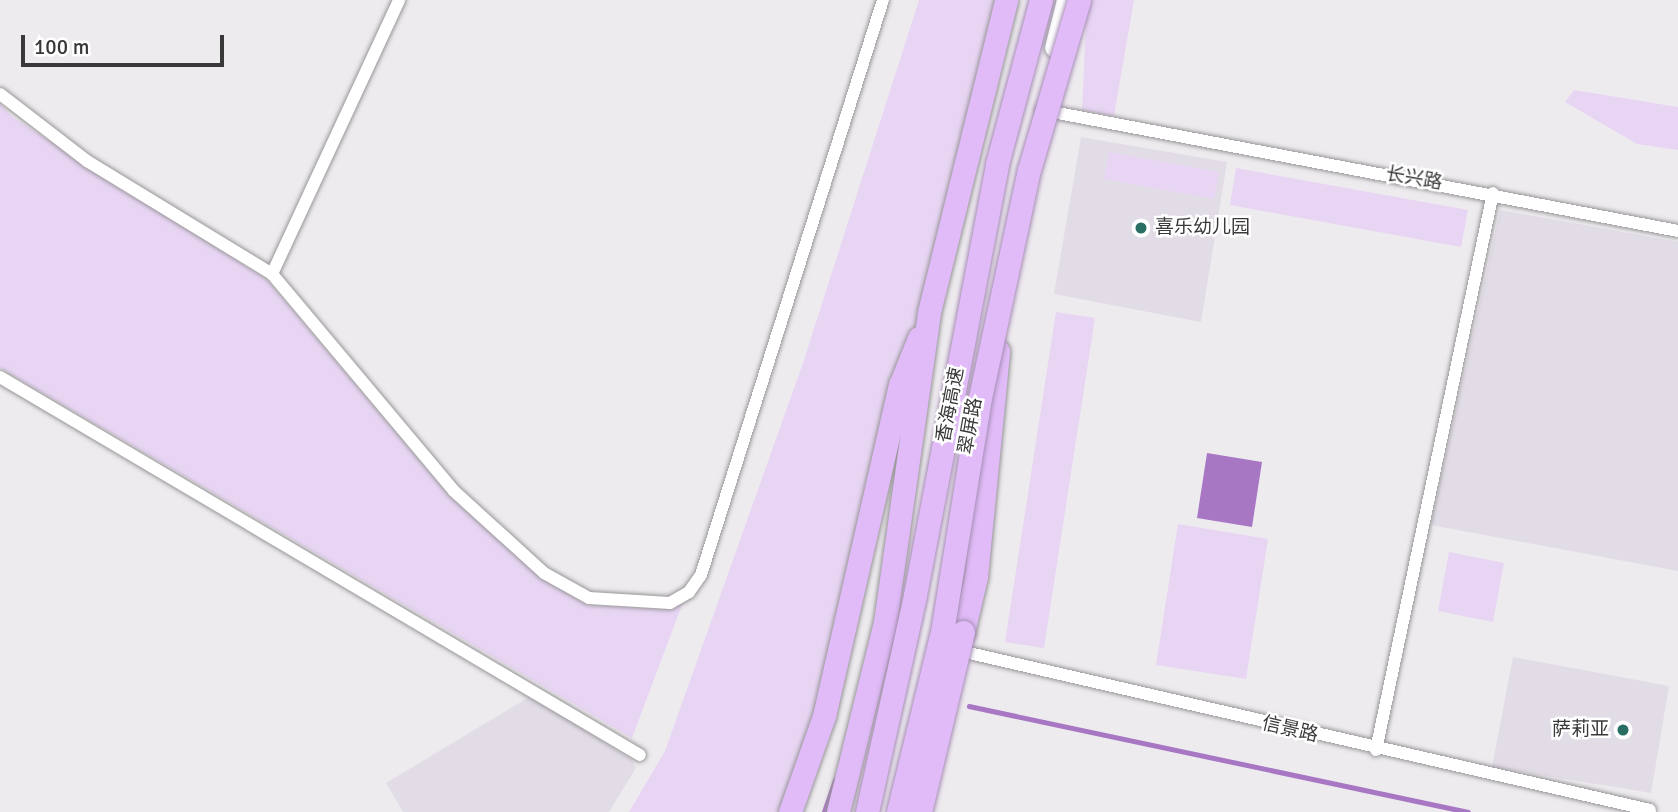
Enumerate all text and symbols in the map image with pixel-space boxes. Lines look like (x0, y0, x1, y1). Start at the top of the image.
scale bar (24, 21, 228, 65)
text: 100 m (34, 34, 89, 60)
street label: 长兴路 (1384, 163, 1444, 195)
place label: 喜乐幼儿园 (1155, 217, 1250, 239)
marker: 喜乐幼儿园 (1133, 220, 1149, 236)
street label: 香海高速 (933, 366, 969, 444)
street label: 翠屏路 (955, 396, 987, 456)
street label: 信景路 (1260, 712, 1320, 748)
place label: 萨莉亚 (1552, 719, 1609, 741)
marker: 萨莉亚 (1615, 722, 1631, 738)

